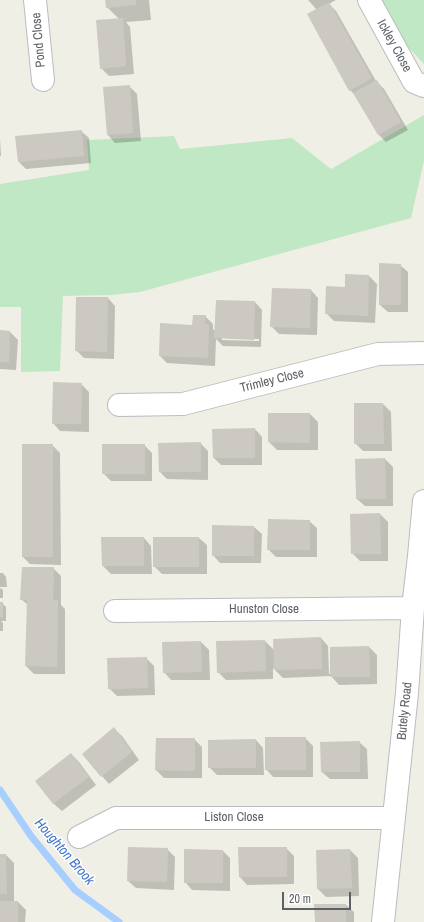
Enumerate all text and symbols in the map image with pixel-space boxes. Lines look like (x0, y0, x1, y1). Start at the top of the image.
street label: Pond Close (29, 12, 49, 68)
street label: Ickley Close (373, 17, 415, 75)
street label: Trimley Close (238, 366, 306, 396)
street label: Hunston Close (229, 602, 299, 618)
street label: Butely Road (394, 681, 416, 741)
street label: Liston Close (204, 810, 264, 826)
water label: Houghton Brook (30, 815, 98, 889)
scale bar (284, 884, 353, 910)
text: 20 m (289, 891, 311, 907)

